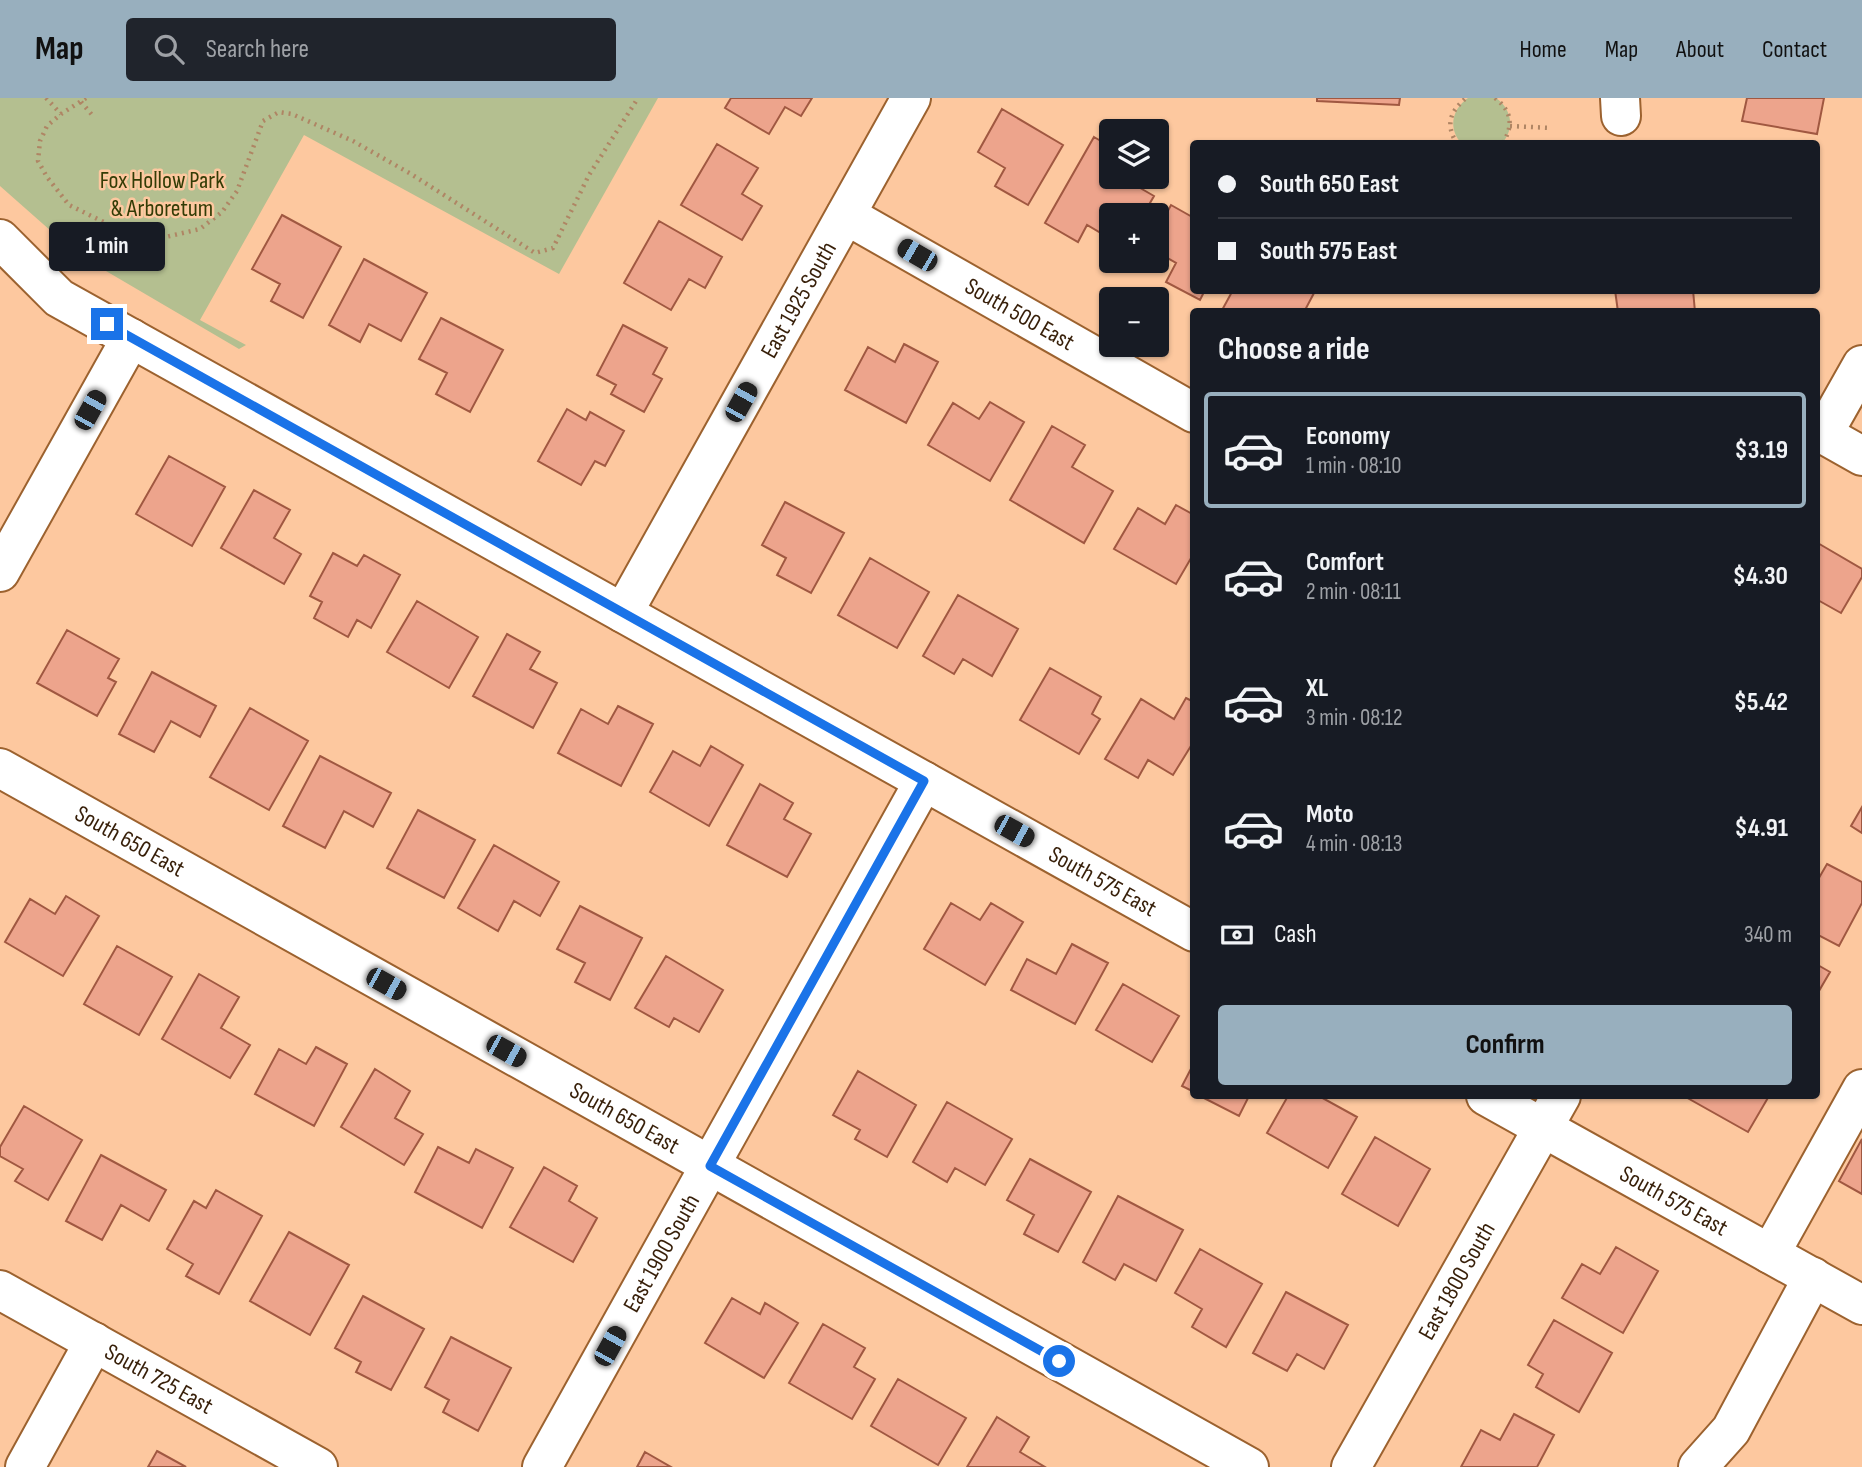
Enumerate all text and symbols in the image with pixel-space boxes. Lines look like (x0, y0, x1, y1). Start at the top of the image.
search box (126, 18, 616, 81)
text: Map (35, 29, 84, 69)
icon: search (150, 30, 188, 68)
text: Search here (206, 34, 309, 65)
text: Home (1519, 35, 1567, 64)
text: Map (1605, 35, 1638, 64)
text: About (1676, 35, 1724, 64)
text: Contact (1762, 35, 1827, 64)
map controls (1099, 119, 1169, 357)
button: layers (1099, 119, 1169, 189)
park label: Fox Hollow Park & Arboretum (100, 166, 224, 223)
text: South 650 East (1260, 169, 1399, 200)
button: + (1099, 203, 1169, 273)
callout: 1 min (49, 222, 165, 272)
text: 1 min (86, 232, 128, 260)
car (894, 235, 941, 275)
text: South 575 East (1260, 236, 1397, 267)
street label: East 1925 South (755, 237, 843, 363)
street label: South 500 East (960, 272, 1079, 357)
button: − (1099, 287, 1169, 357)
route end (91, 308, 123, 340)
text: Choose a ride (1218, 330, 1370, 369)
car (722, 379, 761, 425)
car (71, 387, 110, 433)
icon: car (1222, 419, 1285, 482)
text: Economy (1306, 421, 1390, 452)
text: $3.19 (1734, 435, 1788, 466)
text: 1 min · 08:10 (1306, 452, 1401, 480)
icon: car (1222, 545, 1285, 608)
text: Comfort (1306, 547, 1384, 578)
text: $4.30 (1733, 561, 1788, 592)
text: 2 min · 08:11 (1306, 578, 1401, 606)
icon: car (1222, 671, 1285, 734)
text: XL (1306, 673, 1328, 704)
text: $5.42 (1734, 687, 1788, 718)
text: 3 min · 08:12 (1306, 704, 1403, 732)
icon: car (1222, 797, 1285, 860)
street label: South 650 East (70, 799, 190, 883)
text: Moto (1306, 799, 1354, 830)
car (991, 812, 1038, 850)
text: $4.91 (1735, 813, 1788, 844)
text: 4 min · 08:13 (1306, 830, 1402, 858)
street label: South 575 East (1043, 840, 1162, 923)
icon: cash (1218, 916, 1256, 954)
text: Cash (1274, 919, 1317, 950)
text: 340 m (1744, 921, 1792, 949)
car (363, 965, 410, 1003)
button: Confirm (1218, 1005, 1792, 1085)
car (483, 1032, 530, 1070)
street label: South 650 East (565, 1076, 685, 1160)
street label: South 575 East (1615, 1159, 1733, 1242)
street label: East 1900 South (617, 1189, 706, 1317)
street label: East 1800 South (1412, 1217, 1502, 1345)
car (591, 1323, 630, 1369)
street label: South 725 East (100, 1337, 218, 1421)
route start (1043, 1345, 1075, 1377)

